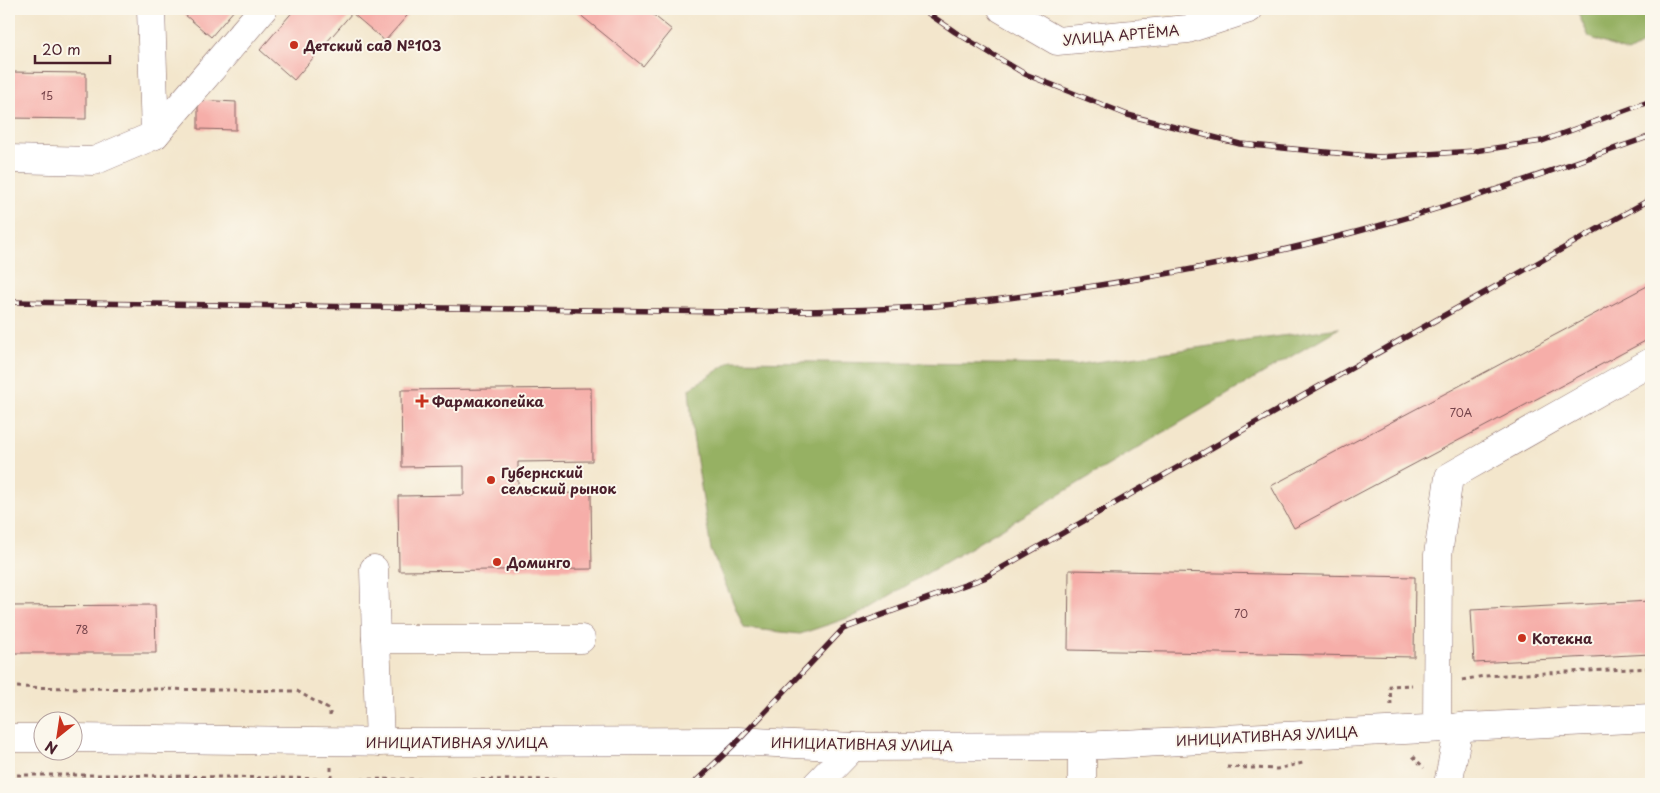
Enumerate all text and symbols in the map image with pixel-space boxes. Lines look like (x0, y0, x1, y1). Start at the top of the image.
street label: УЛИЦА АРТЁМА (1062, 19, 1180, 51)
scale bar (35, 32, 110, 64)
place label: Детский сад №103 (303, 35, 441, 56)
text: 20 m (42, 37, 81, 60)
marker: Детский сад №103 (288, 39, 300, 51)
house number: 15 (41, 87, 53, 104)
place label: Фармакопейка (432, 391, 545, 412)
marker: Фармакопейка (416, 395, 428, 407)
house number: 70А (1450, 404, 1473, 421)
place label: Губернский сельский рынок (501, 462, 616, 499)
marker: Губернский сельский рынок (485, 474, 497, 486)
place label: Доминго (506, 552, 570, 573)
marker: Доминго (491, 556, 503, 568)
house number: 70 (1234, 605, 1248, 622)
house number: 78 (76, 621, 89, 638)
place label: Котекна (1532, 628, 1593, 649)
marker: Котекна (1516, 632, 1528, 644)
north arrow (32, 710, 82, 760)
street label: ИНИЦИАТИВНАЯ УЛИЦА (1175, 721, 1359, 751)
street label: ИНИЦИАТИВНАЯ УЛИЦА (366, 732, 548, 753)
street label: ИНИЦИАТИВНАЯ УЛИЦА (771, 732, 954, 756)
text: N (41, 736, 61, 760)

